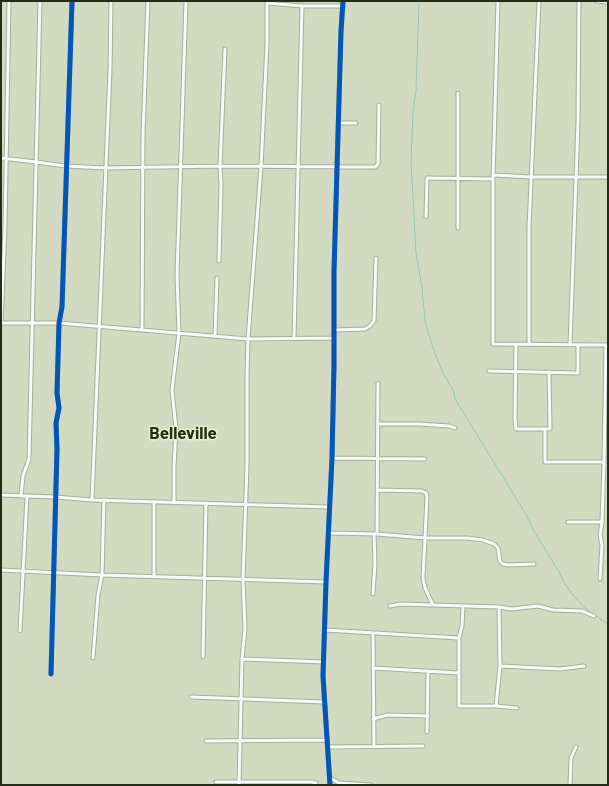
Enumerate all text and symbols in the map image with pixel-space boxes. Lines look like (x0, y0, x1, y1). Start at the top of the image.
district label: Belleville (149, 423, 217, 443)

